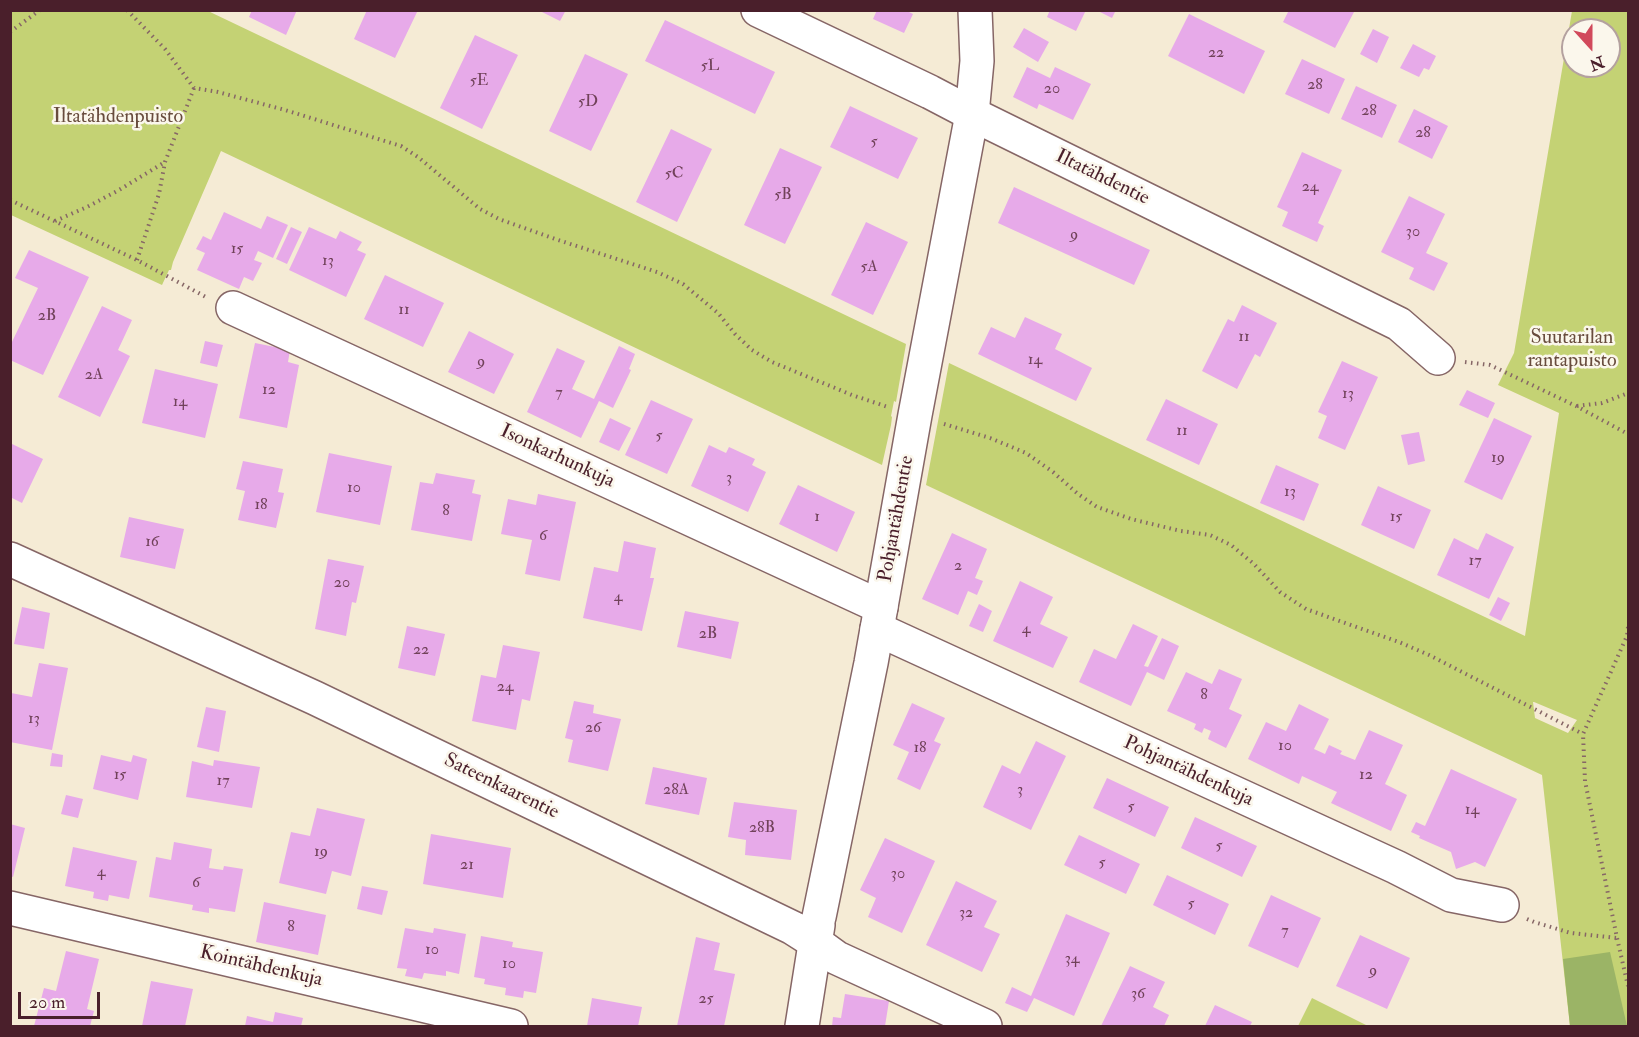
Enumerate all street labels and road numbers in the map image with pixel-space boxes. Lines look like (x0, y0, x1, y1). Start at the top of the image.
street label: Iltatähdentie (1051, 145, 1153, 211)
street label: Isonkarhunkuja (496, 420, 618, 494)
street label: Pohjantähdentie (874, 454, 920, 584)
street label: Pohjantähdenkuja (1119, 731, 1257, 813)
street label: Sateenkaarentie (440, 749, 562, 825)
street label: Kointähdenkuja (197, 941, 325, 993)

